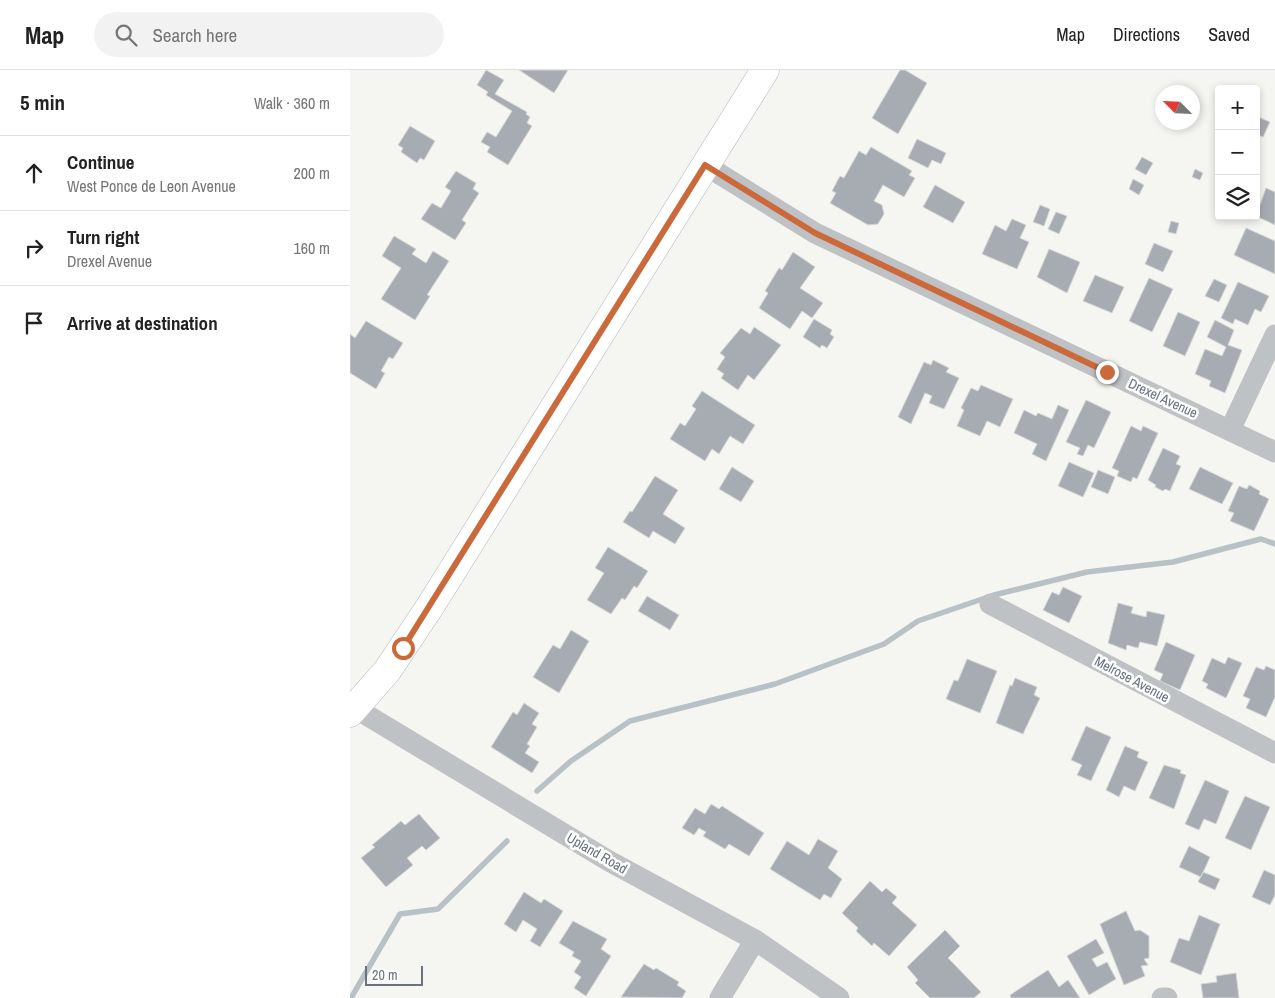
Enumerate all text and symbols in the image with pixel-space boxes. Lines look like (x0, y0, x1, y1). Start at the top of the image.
search box (94, 12, 444, 57)
text: Map (25, 19, 64, 51)
icon: search (112, 21, 140, 49)
text: Search here (152, 22, 237, 48)
text: Map (1056, 22, 1085, 47)
text: Directions (1113, 22, 1180, 47)
text: Saved (1208, 22, 1250, 47)
north arrow (1155, 85, 1200, 130)
map controls (1215, 85, 1260, 220)
button: + (1215, 85, 1260, 130)
text: 5 min (20, 88, 65, 117)
text: Walk · 360 m (254, 92, 330, 114)
button: − (1215, 130, 1260, 175)
text: Continue (67, 149, 135, 175)
icon: ahead (20, 159, 48, 187)
text: 200 m (294, 162, 330, 184)
text: West Ponce de Leon Avenue (67, 175, 236, 197)
button: layers (1215, 175, 1260, 220)
text: Turn right (67, 224, 139, 250)
icon: right (20, 234, 48, 262)
text: 160 m (294, 237, 330, 259)
text: Drexel Avenue (67, 250, 152, 272)
icon: arrive (20, 309, 48, 337)
text: Arrive at destination (67, 310, 218, 336)
route end (1096, 361, 1119, 384)
street label: Drexel Avenue (1125, 374, 1201, 422)
route start (392, 637, 415, 660)
street label: Melrose Avenue (1092, 652, 1172, 706)
street label: Upland Road (563, 828, 631, 878)
scale bar (365, 963, 422, 986)
text: 20 m (372, 966, 398, 984)

